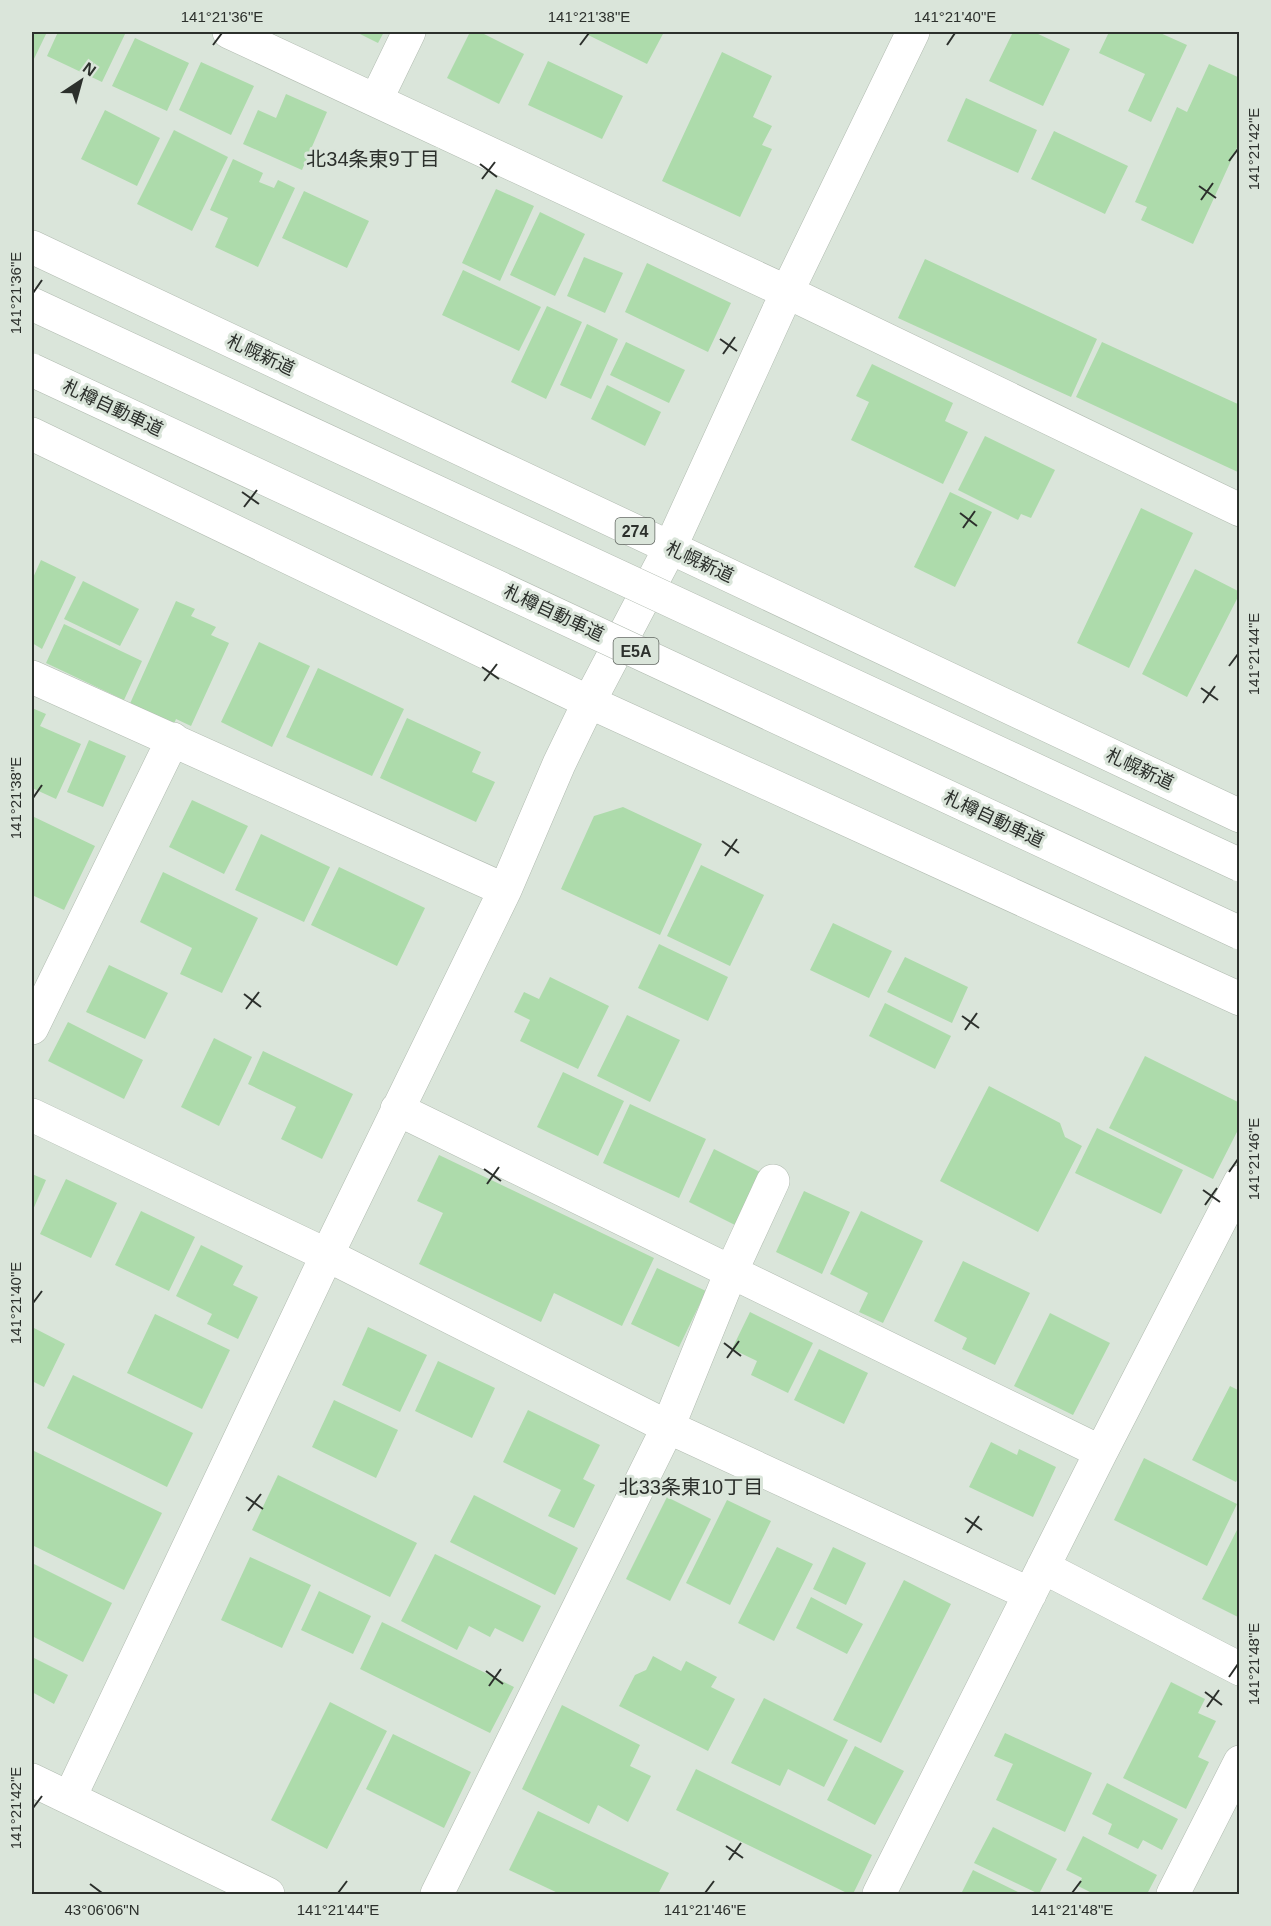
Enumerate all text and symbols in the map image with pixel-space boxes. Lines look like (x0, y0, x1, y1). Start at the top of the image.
text: 141°21'36"E (181, 8, 263, 25)
text: 141°21'38"E (548, 8, 630, 25)
text: 141°21'40"E (914, 8, 996, 25)
north arrow (51, 51, 111, 111)
text: N (80, 59, 99, 80)
text: 141°21'42"E (1245, 108, 1262, 190)
district label: 北34条東9丁目 (306, 148, 440, 170)
text: 141°21'36"E (7, 252, 24, 334)
street label: 札幌新道 (224, 331, 298, 379)
street label: 札樽自動車道 (60, 376, 166, 440)
road number: 274 (616, 518, 654, 544)
street label: 札幌新道 (663, 538, 737, 586)
street label: 札樽自動車道 (501, 581, 607, 645)
text: 141°21'44"E (1245, 613, 1262, 695)
road number: E5A (614, 638, 658, 664)
street label: 札幌新道 (1103, 745, 1177, 793)
text: 141°21'38"E (7, 757, 24, 839)
street label: 札樽自動車道 (941, 787, 1047, 851)
text: 141°21'46"E (1245, 1118, 1262, 1200)
text: 141°21'40"E (7, 1262, 24, 1344)
district label: 北33条東10丁目 (619, 1476, 763, 1498)
text: 141°21'48"E (1245, 1623, 1262, 1705)
text: 141°21'42"E (7, 1767, 24, 1849)
text: 43°06'06"N (64, 1901, 140, 1918)
text: 141°21'44"E (297, 1901, 379, 1918)
text: 141°21'46"E (664, 1901, 746, 1918)
text: 141°21'48"E (1031, 1901, 1113, 1918)

